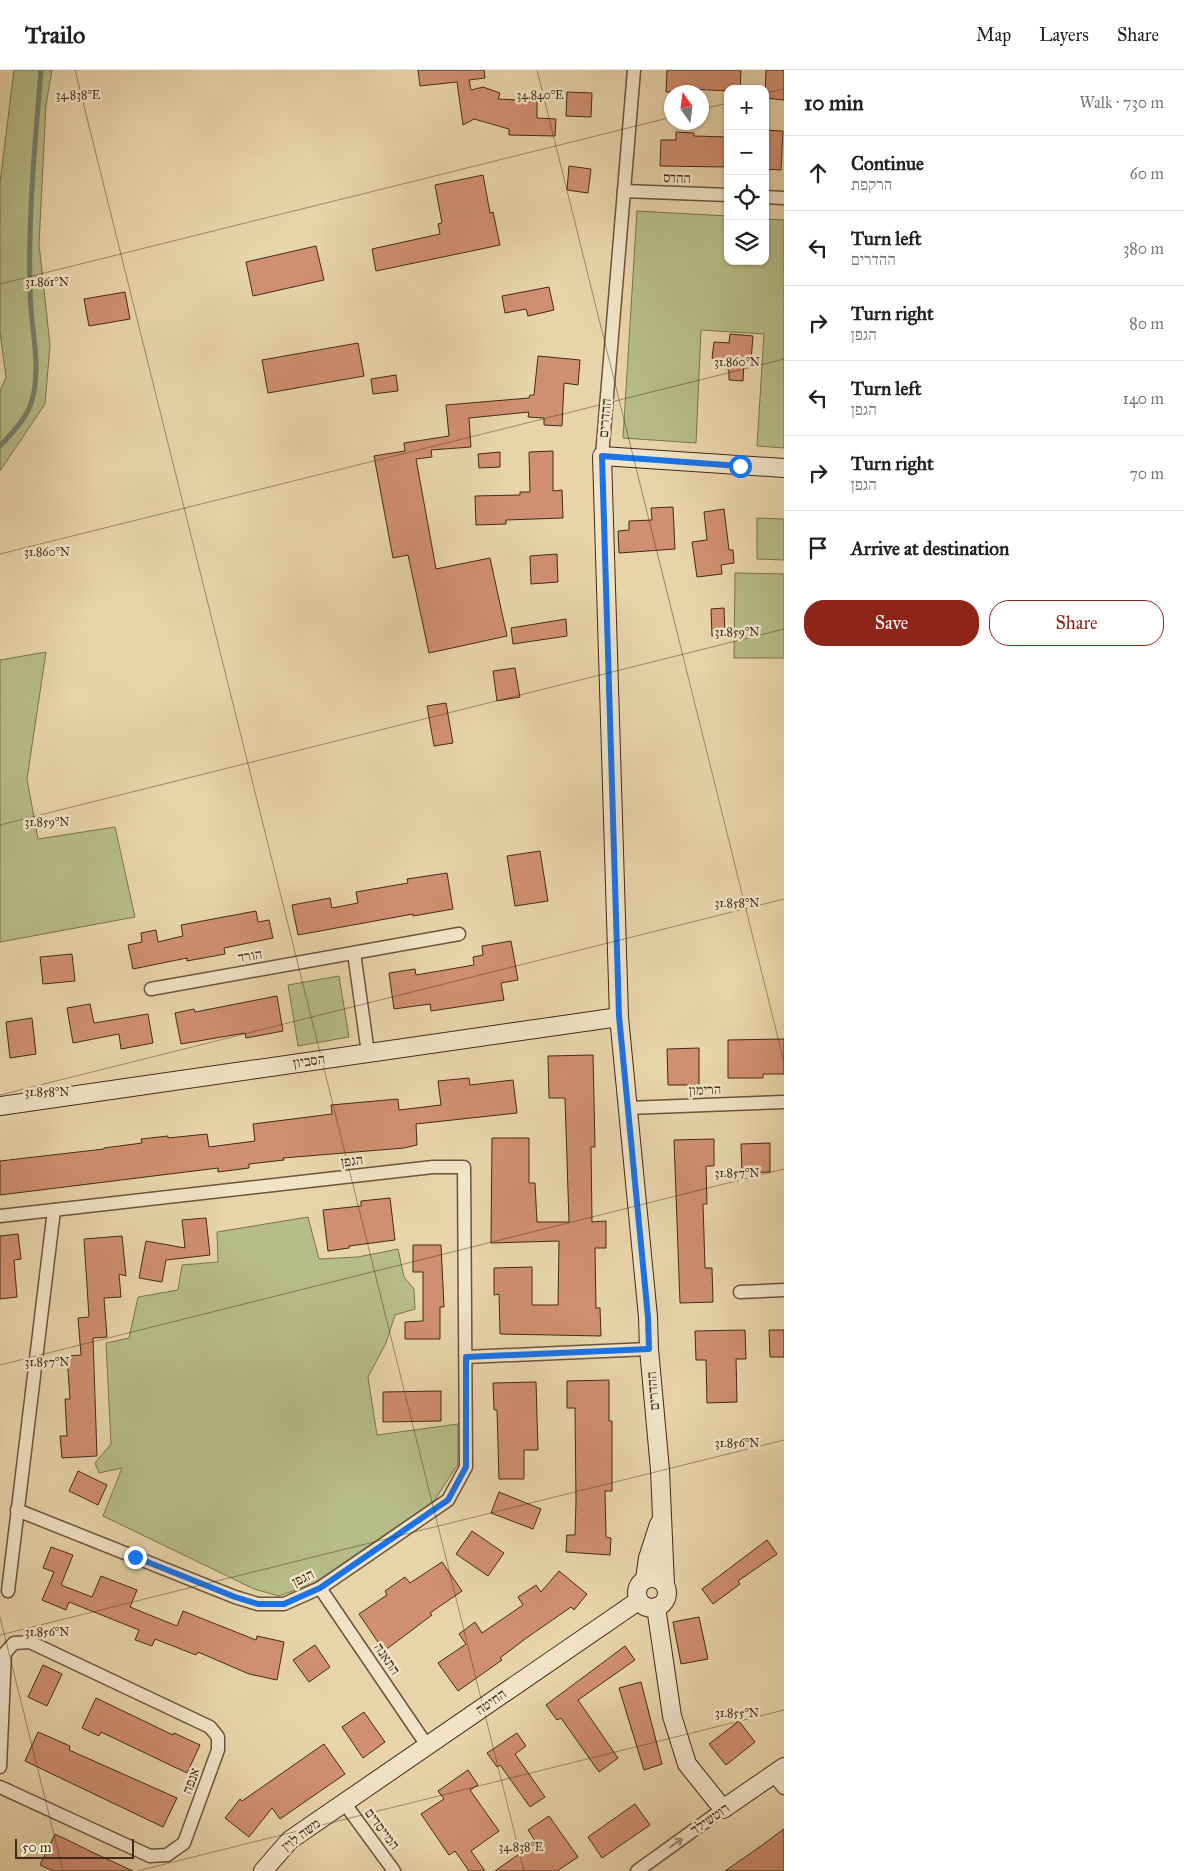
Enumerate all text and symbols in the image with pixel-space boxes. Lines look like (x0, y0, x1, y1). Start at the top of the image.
text: Trailo (25, 20, 85, 50)
text: Map (976, 24, 1011, 46)
text: Layers (1039, 24, 1089, 46)
text: Share (1117, 24, 1159, 46)
north arrow (664, 85, 709, 130)
map controls (724, 85, 769, 265)
button: + (724, 85, 769, 130)
text: 34.838°E (56, 88, 101, 102)
text: 34.840°E (516, 88, 564, 102)
text: 10 min (804, 90, 864, 116)
text: Walk · 730 m (1080, 93, 1164, 112)
button: − (724, 130, 769, 175)
text: Continue (851, 152, 924, 175)
icon: ahead (804, 159, 832, 187)
text: 60 m (1130, 164, 1164, 183)
street label: ההדס (663, 169, 691, 187)
button: locate (724, 175, 769, 220)
text: הרקפת (851, 175, 892, 194)
button: layers (724, 220, 769, 265)
text: Turn left (851, 227, 921, 250)
icon: left (804, 234, 832, 262)
text: 380 m (1123, 239, 1164, 258)
text: ההדרים (851, 250, 896, 269)
text: 31.861°N (25, 275, 69, 289)
text: Turn right (851, 302, 934, 325)
icon: right (804, 309, 832, 337)
text: 80 m (1129, 314, 1164, 333)
text: הגפן (851, 325, 877, 344)
text: 31.860°N (714, 355, 760, 369)
text: Turn left (851, 377, 921, 400)
icon: left (804, 384, 832, 412)
text: 140 m (1123, 389, 1164, 408)
street label: ההדרים (595, 398, 615, 438)
text: הגפן (851, 400, 877, 419)
text: Turn right (851, 452, 934, 475)
route start (729, 455, 752, 478)
icon: right (804, 459, 832, 487)
text: 70 m (1129, 464, 1164, 483)
text: הגפן (851, 475, 877, 494)
icon: arrive (804, 534, 832, 562)
text: Arrive at destination (851, 537, 1009, 560)
text: 31.860°N (24, 545, 70, 559)
button: Save (804, 600, 979, 646)
button: Share (989, 600, 1164, 646)
text: 31.859°N (715, 625, 759, 639)
text: 31.859°N (25, 815, 69, 829)
text: 31.858°N (715, 896, 759, 910)
street label: הורד (237, 946, 263, 966)
street label: הסביון (292, 1050, 326, 1072)
street label: הרימון (688, 1081, 722, 1099)
text: 31.858°N (25, 1085, 69, 1099)
street label: הגפן (340, 1151, 364, 1171)
text: 31.857°N (715, 1166, 759, 1180)
text: 31.857°N (25, 1355, 69, 1369)
street label: ההדרים (643, 1371, 663, 1411)
text: 31.856°N (715, 1436, 759, 1450)
route end (124, 1546, 147, 1569)
street label: הגפן (289, 1565, 317, 1591)
text: 31.856°N (25, 1625, 69, 1639)
street label: התאנה (370, 1640, 404, 1678)
street label: החיטה (472, 1685, 510, 1719)
text: 31.855°N (715, 1706, 759, 1720)
street label: אנפה (178, 1766, 204, 1796)
street label: רוטשילד (687, 1800, 733, 1838)
street label: המייסדים (361, 1805, 403, 1853)
street label: משה לוין (278, 1815, 324, 1855)
scale bar (15, 1836, 134, 1859)
one-way arrow (669, 1837, 683, 1848)
text: 50 m (22, 1839, 51, 1856)
text: 34.838°E (499, 1840, 544, 1854)

